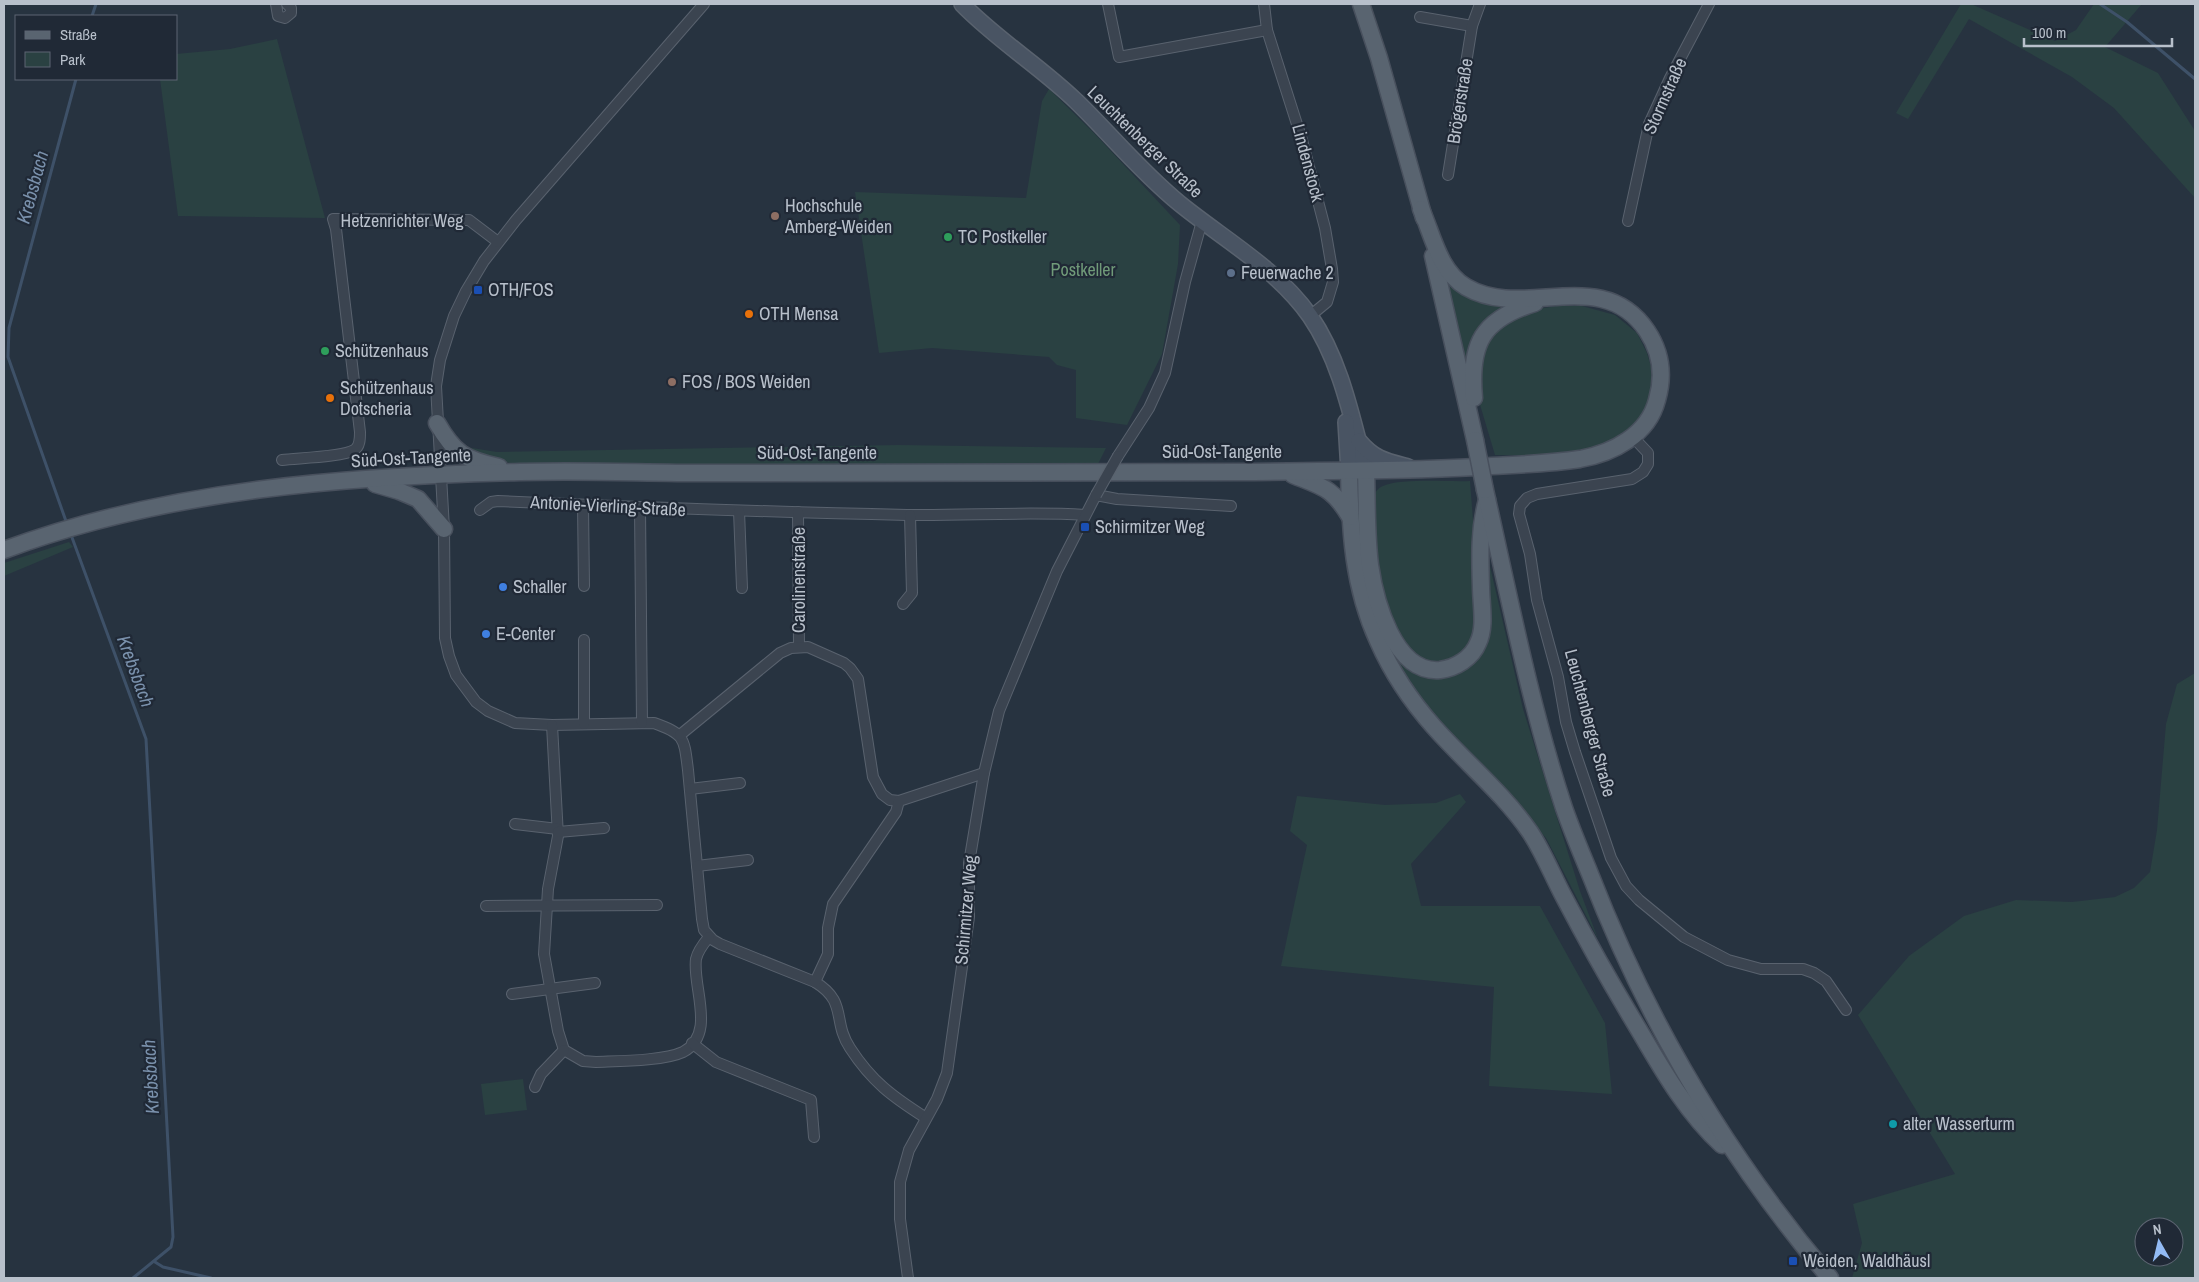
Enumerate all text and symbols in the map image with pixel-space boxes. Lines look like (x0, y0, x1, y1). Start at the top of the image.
legend (15, 15, 178, 80)
scale bar (2024, 15, 2172, 47)
text: 100 m (2032, 22, 2066, 43)
text: Straße (60, 24, 97, 45)
text: Park (60, 49, 86, 70)
street label: Stormstraße (1637, 54, 1692, 138)
street label: Brögerstraße (1440, 56, 1479, 145)
street label: Leuchtenberger Straße (1082, 80, 1209, 203)
street label: Lindenstock (1286, 121, 1331, 205)
water label: Krebsbach (10, 148, 54, 226)
place label: Hochschule Amberg-Weiden (784, 193, 892, 239)
street label: Hetzenrichter Weg (341, 208, 464, 233)
marker: Hochschule Amberg-Weiden (769, 210, 781, 222)
place label: TC Postkeller (958, 224, 1047, 249)
marker: TC Postkeller (942, 231, 954, 243)
park label: Postkeller (1051, 257, 1115, 282)
place label: Feuerwache 2 (1241, 260, 1334, 285)
marker: Feuerwache 2 (1225, 267, 1237, 279)
place label: OTH/FOS (488, 277, 554, 302)
marker: OTH/FOS (472, 284, 484, 296)
place label: OTH Mensa (759, 301, 839, 326)
marker: OTH Mensa (743, 308, 755, 320)
place label: Schützenhaus (335, 338, 429, 363)
marker: Schützenhaus (319, 345, 331, 357)
place label: FOS / BOS Weiden (682, 369, 811, 394)
place label: Schützenhaus Dotscheria (340, 375, 434, 421)
marker: FOS / BOS Weiden (666, 376, 678, 388)
marker: Schützenhaus Dotscheria (324, 392, 336, 404)
street label: Süd-Ost-Tangente (1162, 439, 1282, 464)
street label: Süd-Ost-Tangente (757, 440, 877, 465)
street label: Süd-Ost-Tangente (350, 442, 472, 473)
street label: Antonie-Vierling-Straße (529, 489, 686, 522)
place label: Schirmitzer Weg (1095, 514, 1205, 539)
marker: Schirmitzer Weg (1079, 521, 1091, 533)
street label: Carolinenstraße (786, 527, 811, 633)
place label: Schaller (513, 574, 566, 599)
marker: Schaller (497, 581, 509, 593)
place label: E-Center (496, 621, 555, 646)
marker: E-Center (480, 628, 492, 640)
water label: Krebsbach (111, 632, 161, 710)
street label: Leuchtenberger Straße (1559, 646, 1622, 799)
street label: Schirmitzer Weg (948, 853, 983, 966)
water label: Krebsbach (135, 1039, 165, 1115)
place label: alter Wasserturm (1903, 1111, 2015, 1136)
marker: alter Wasserturm (1887, 1118, 1899, 1130)
north arrow (2134, 1217, 2184, 1267)
text: N (2152, 1220, 2163, 1239)
place label: Weiden, Waldhäusl (1803, 1248, 1930, 1273)
marker: Weiden, Waldhäusl (1787, 1255, 1799, 1267)

